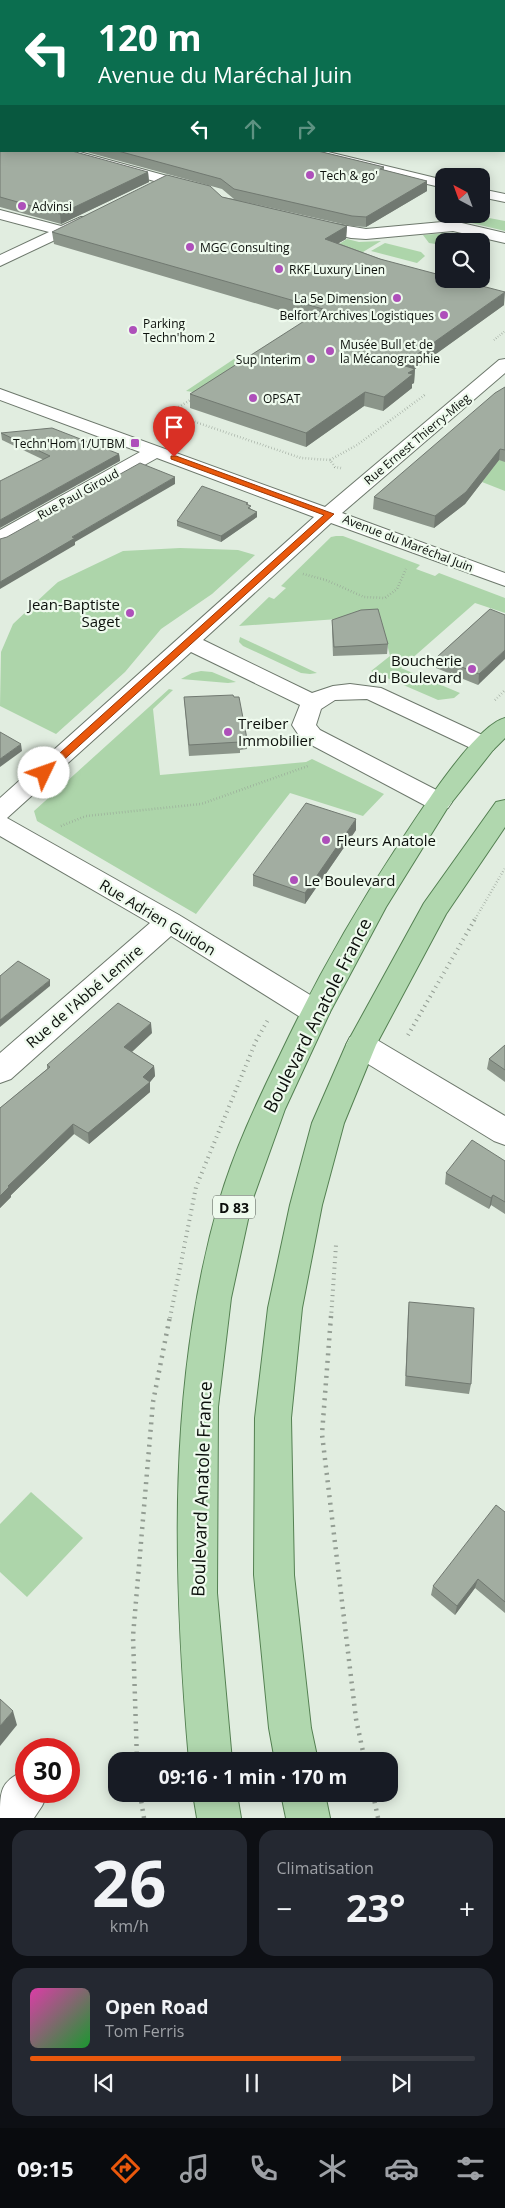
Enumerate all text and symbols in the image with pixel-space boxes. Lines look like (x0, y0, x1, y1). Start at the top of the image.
text: 120 m (98, 14, 202, 61)
icon: left (15, 20, 80, 85)
text: Avenue du Maréchal Juin (98, 59, 352, 89)
icon: left (186, 115, 214, 143)
icon: ahead (239, 115, 267, 143)
icon: right (292, 115, 320, 143)
place label: Tech & go' (320, 167, 378, 184)
north arrow (435, 168, 490, 222)
map controls (435, 168, 490, 288)
marker: Tech & go' (304, 169, 316, 181)
place label: Advinsi (32, 198, 72, 215)
marker: Advinsi (16, 200, 28, 212)
button: search (435, 233, 490, 288)
place label: MGC Consulting (200, 239, 290, 256)
marker: MGC Consulting (184, 241, 196, 253)
place label: RKF Luxury Linen (289, 261, 385, 278)
marker: RKF Luxury Linen (273, 263, 285, 275)
place label: La 5e Dimension (294, 290, 387, 307)
marker: La 5e Dimension (391, 292, 403, 304)
place label: Belfort Archives Logistiques (280, 307, 434, 324)
marker: Belfort Archives Logistiques (438, 309, 450, 321)
place label: Parking Techn'hom 2 (143, 315, 215, 346)
marker: Parking Techn'hom 2 (127, 324, 139, 336)
place label: Musée Bull et de la Mécanographie (340, 336, 440, 367)
marker: Musée Bull et de la Mécanographie (324, 345, 336, 357)
place label: Sup Interim (236, 351, 301, 368)
marker: Sup Interim (305, 353, 317, 365)
street label: Rue Ernest Thierry-Mieg (360, 389, 474, 489)
place label: OPSAT (263, 390, 301, 407)
marker: OPSAT (247, 392, 259, 404)
pin (153, 406, 195, 457)
icon: arrive (160, 413, 188, 441)
place label: Techn'Hom 1/UTBM (13, 435, 125, 452)
marker: Techn'Hom 1/UTBM (129, 437, 141, 449)
street label: Rue Paul Giroud (34, 465, 122, 523)
street label: Avenue du Maréchal Juin (340, 510, 476, 576)
place label: Jean-Baptiste Saget (26, 594, 120, 631)
marker: Jean-Baptiste Saget (124, 607, 136, 619)
place label: Boucherie du Boulevard (368, 650, 462, 687)
marker: Boucherie du Boulevard (466, 663, 478, 675)
place label: Treiber Immobilier (238, 713, 314, 750)
marker: Treiber Immobilier (222, 726, 234, 738)
position arrow (17, 746, 69, 798)
place label: Fleurs Anatole (336, 830, 436, 850)
marker: Fleurs Anatole (320, 834, 332, 846)
place label: Le Boulevard (304, 870, 395, 890)
street label: Rue Adrien Guidon (96, 874, 220, 960)
marker: Le Boulevard (288, 874, 300, 886)
street label: Boulevard Anatole France (257, 913, 377, 1117)
street label: Rue de l'Abbé Lemire (22, 940, 146, 1052)
road number: D 83 (213, 1196, 255, 1218)
street label: Boulevard Anatole France (185, 1381, 217, 1597)
speed limit sign: 30 (15, 1738, 80, 1803)
text: 09:16 · 1 min · 170 m (159, 1764, 347, 1790)
text: 26 (92, 1838, 166, 1926)
text: Climatisation (277, 1857, 374, 1879)
text: 23° (346, 1881, 406, 1933)
text: − (277, 1889, 293, 1927)
text: + (459, 1889, 475, 1927)
text: km/h (110, 1915, 149, 1937)
text: Open Road (105, 1994, 209, 2020)
text: Tom Ferris (105, 2020, 184, 2042)
icon: previous (90, 2069, 118, 2097)
icon: pause (238, 2069, 266, 2097)
icon: next (387, 2069, 415, 2097)
icon: directions (108, 2151, 143, 2186)
icon: music (177, 2151, 212, 2186)
icon: phone (246, 2151, 281, 2186)
icon: climate (315, 2151, 350, 2186)
icon: car (384, 2151, 419, 2186)
icon: filters (453, 2151, 488, 2186)
text: 09:15 (17, 2153, 74, 2183)

